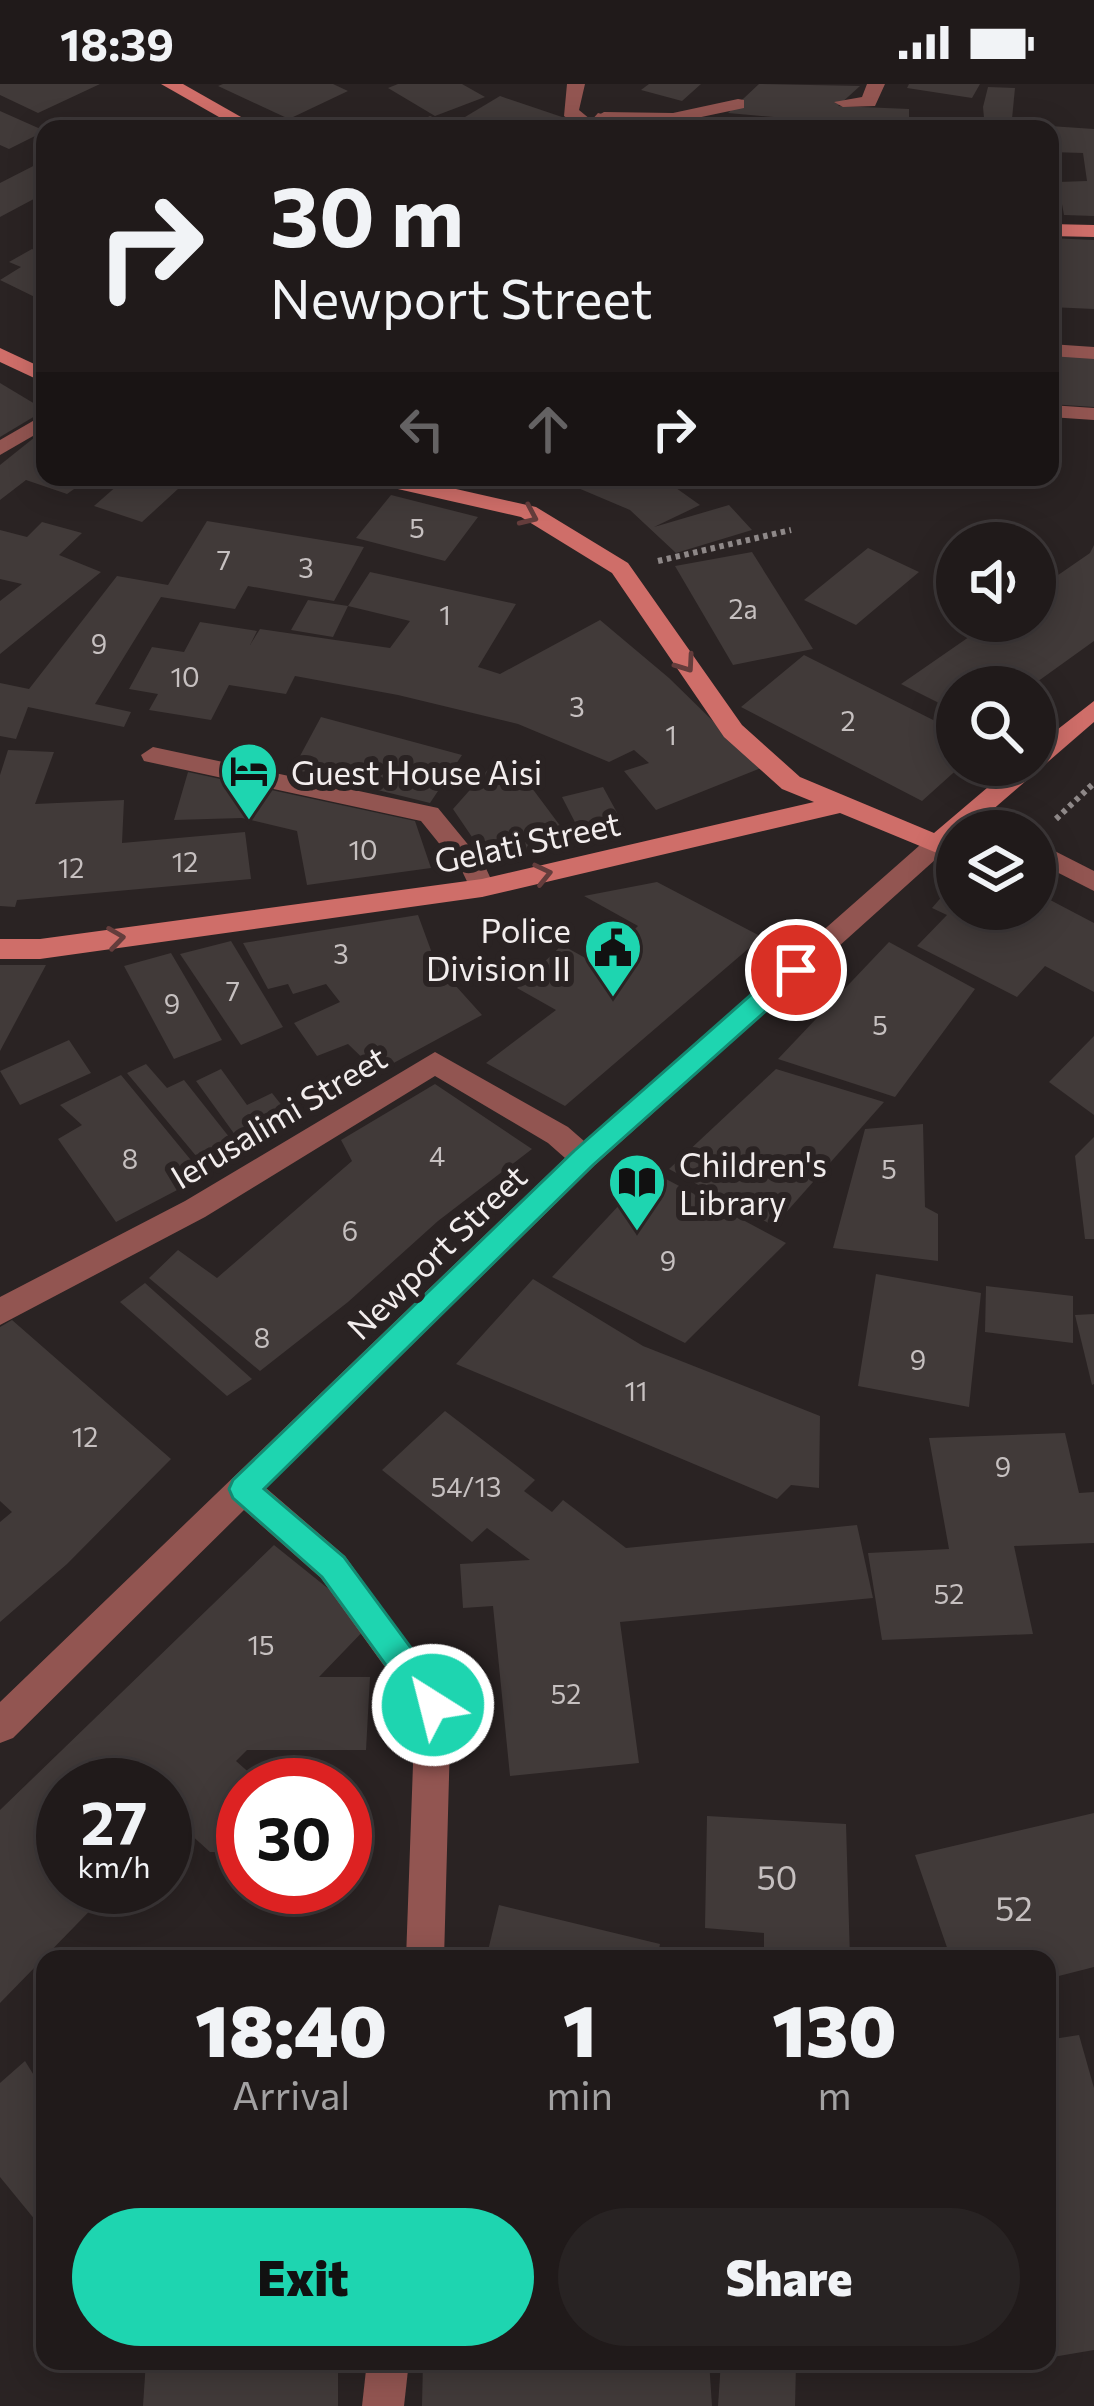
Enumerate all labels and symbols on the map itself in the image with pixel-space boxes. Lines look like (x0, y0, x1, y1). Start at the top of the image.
one-way arrow (517, 502, 538, 526)
house number: 5 (409, 511, 425, 544)
house number: 7 (217, 543, 231, 576)
house number: 3 (298, 551, 314, 584)
house number: 2a (728, 592, 758, 625)
house number: 1 (439, 598, 451, 631)
house number: 9 (91, 627, 107, 660)
one-way arrow (672, 651, 694, 673)
house number: 10 (170, 660, 200, 693)
house number: 3 (569, 690, 585, 723)
house number: 2 (841, 704, 855, 737)
house number: 1 (665, 718, 677, 751)
hotel icon: Guest House Aisi (218, 740, 280, 822)
place label: Guest House Aisi (291, 751, 542, 792)
street label: Gelati Street (430, 801, 624, 881)
house number: 10 (348, 833, 378, 866)
house number: 12 (172, 845, 198, 878)
house number: 12 (58, 851, 84, 884)
one-way arrow (533, 862, 553, 887)
place label: Police Division II (426, 909, 571, 988)
public building icon: Police Division II (582, 917, 644, 999)
pin (745, 919, 847, 1021)
one-way arrow (106, 926, 126, 952)
house number: 3 (333, 937, 349, 970)
house number: 7 (226, 974, 240, 1007)
house number: 9 (164, 987, 180, 1020)
house number: 5 (872, 1008, 888, 1041)
street label: Ierusalimi Street (163, 1036, 393, 1196)
house number: 4 (429, 1139, 445, 1172)
house number: 8 (122, 1142, 138, 1175)
place label: Children's Library (679, 1143, 827, 1222)
library icon: Children's Library (606, 1151, 668, 1233)
house number: 5 (881, 1152, 897, 1185)
street label: Newport Street (338, 1155, 534, 1347)
house number: 6 (342, 1214, 358, 1247)
house number: 9 (660, 1244, 676, 1277)
house number: 8 (254, 1321, 270, 1354)
house number: 9 (910, 1343, 926, 1376)
house number: 11 (624, 1374, 648, 1407)
house number: 12 (72, 1420, 98, 1453)
house number: 9 (995, 1450, 1011, 1483)
house number: 54/13 (431, 1470, 501, 1503)
house number: 52 (934, 1577, 964, 1610)
house number: 15 (247, 1628, 275, 1661)
position arrow (370, 1642, 496, 1768)
house number: 52 (551, 1677, 581, 1710)
speed limit sign: 30 (216, 1758, 372, 1914)
house number: 50 (757, 1856, 797, 1897)
house number: 52 (995, 1887, 1033, 1928)

